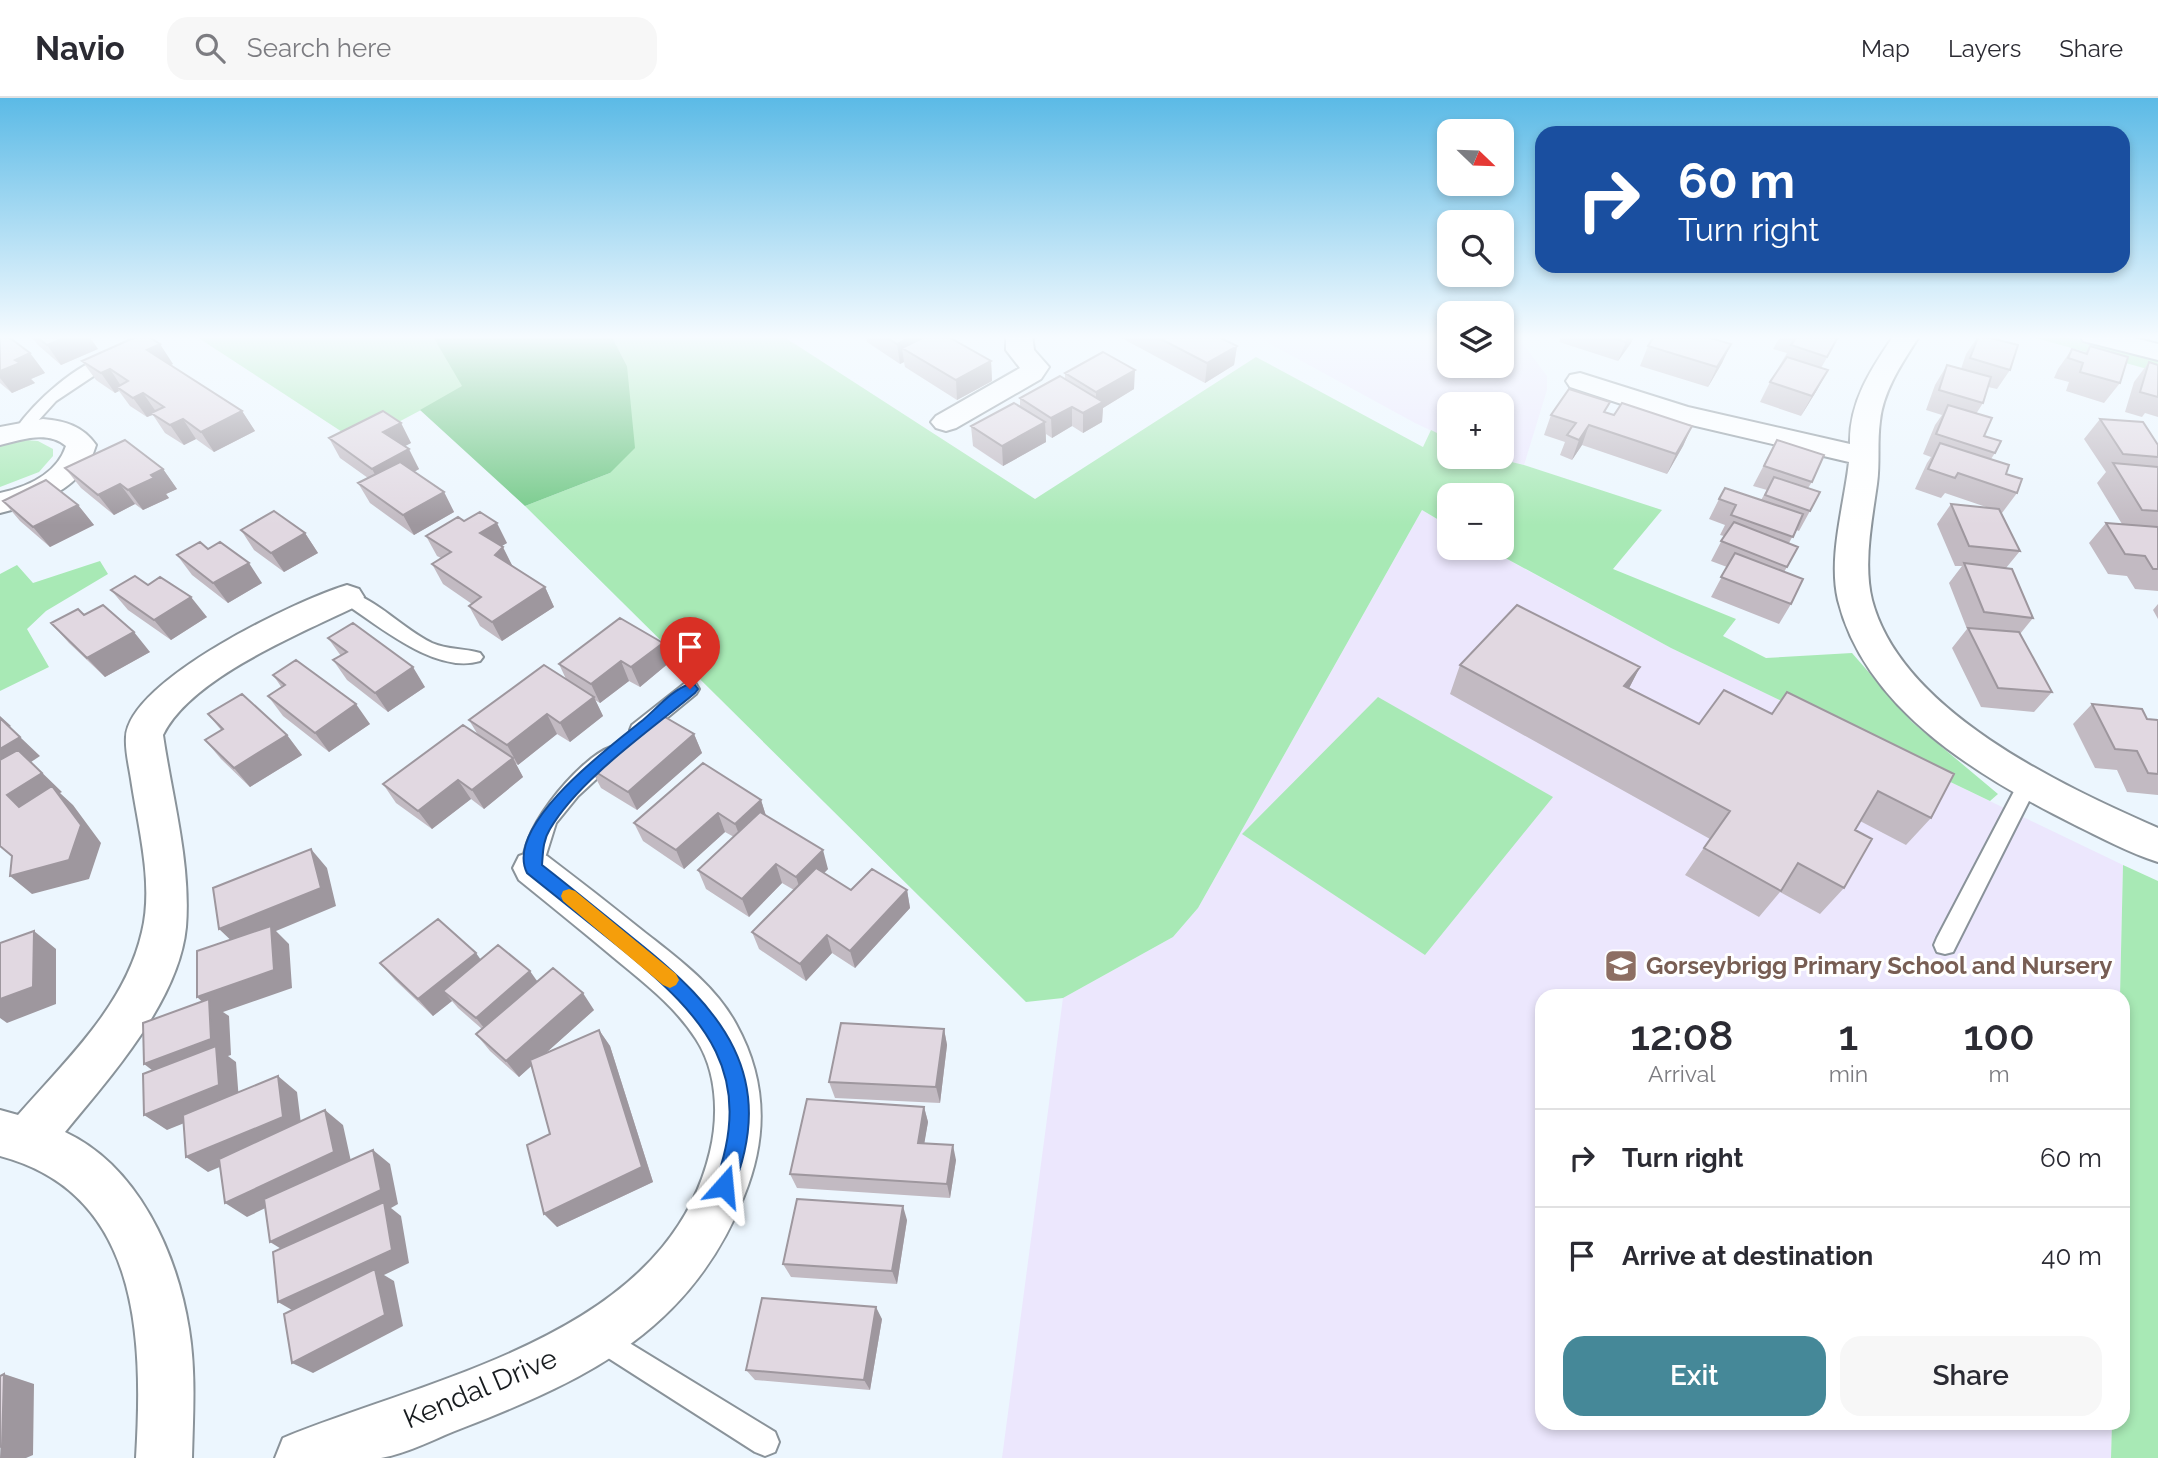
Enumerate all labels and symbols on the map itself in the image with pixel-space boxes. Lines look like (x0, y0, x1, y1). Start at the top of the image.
north arrow (1437, 119, 1514, 196)
pin (660, 617, 720, 689)
school or university icon: Gorseybrigg Primary School and Nursery (1602, 947, 1640, 985)
place label: Gorseybrigg Primary School and Nursery (1646, 951, 2112, 980)
position arrow (687, 1149, 761, 1223)
street label: Kendal Drive (399, 1341, 562, 1436)

